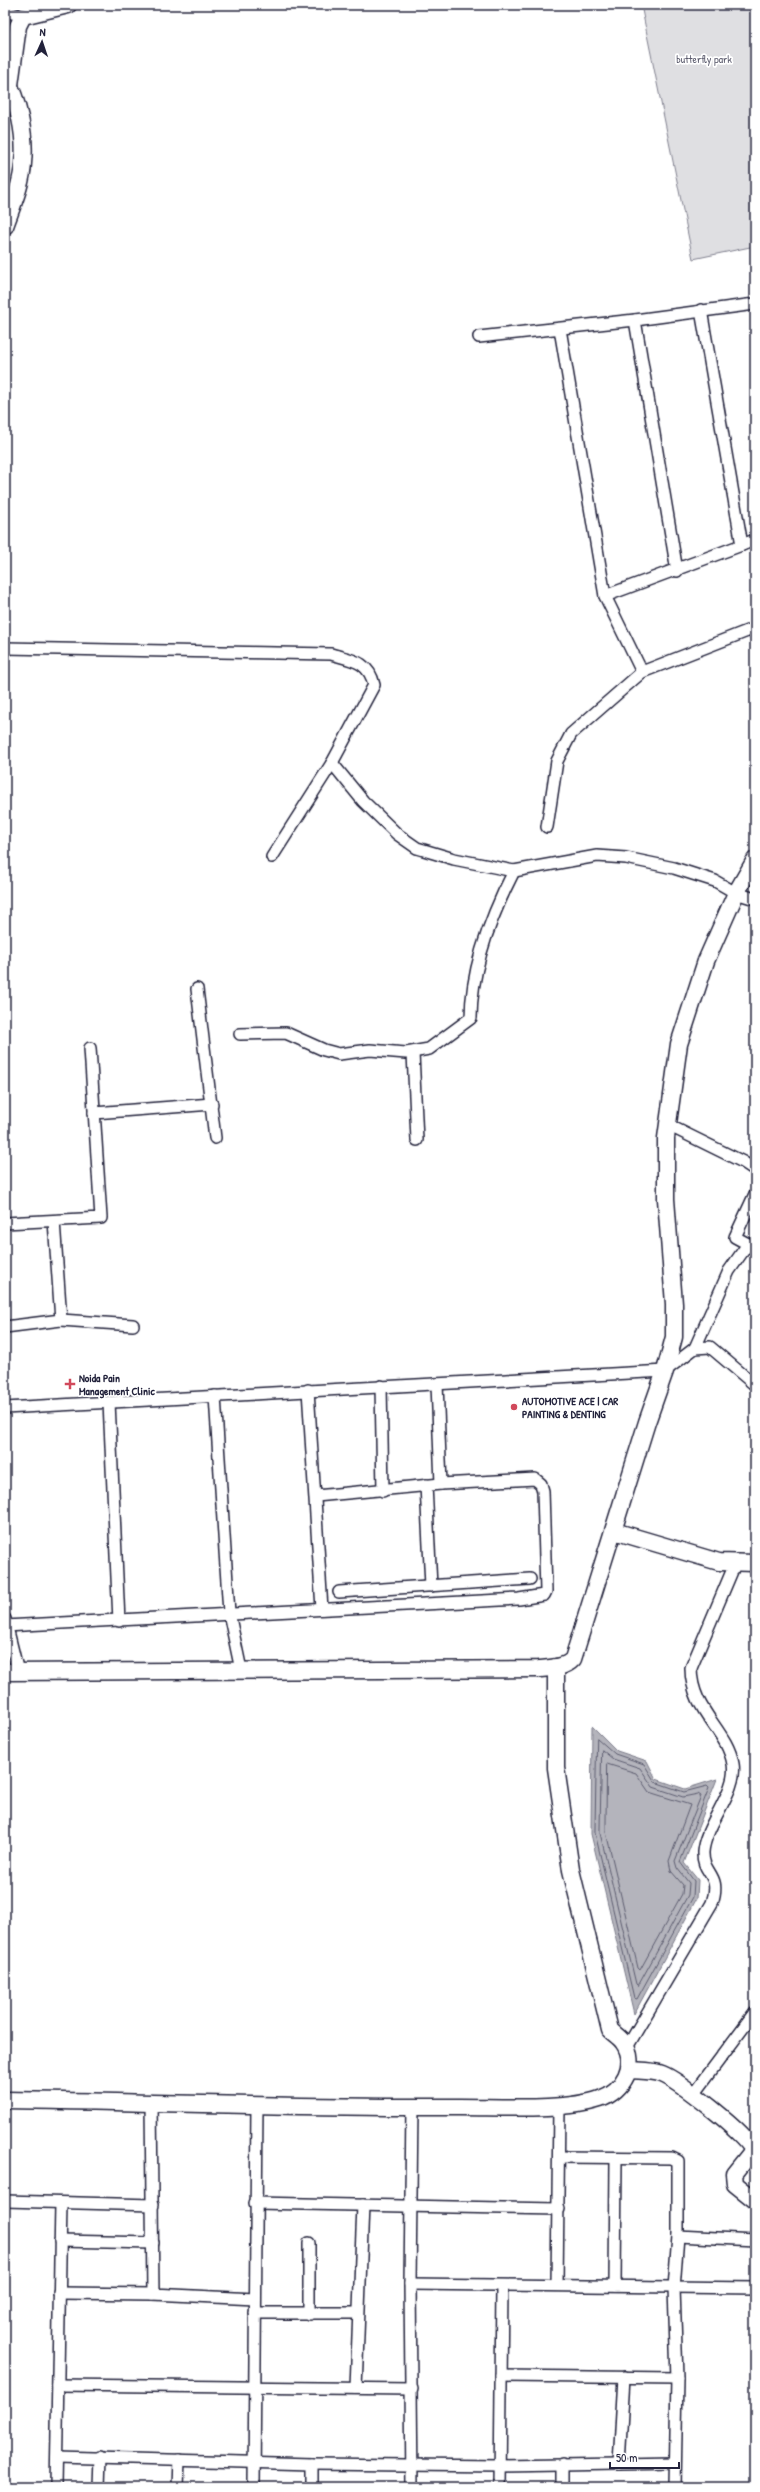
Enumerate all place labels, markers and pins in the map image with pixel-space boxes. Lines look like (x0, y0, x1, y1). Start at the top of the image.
place label: Noida Pain Management Clinic (79, 1371, 155, 1399)
marker: Noida Pain Management Clinic (64, 1378, 76, 1390)
place label: AUTOMOTIVE ACE | CAR PAINTING & DENTING (522, 1394, 618, 1421)
marker: AUTOMOTIVE ACE | CAR PAINTING & DENTING (509, 1402, 519, 1412)

